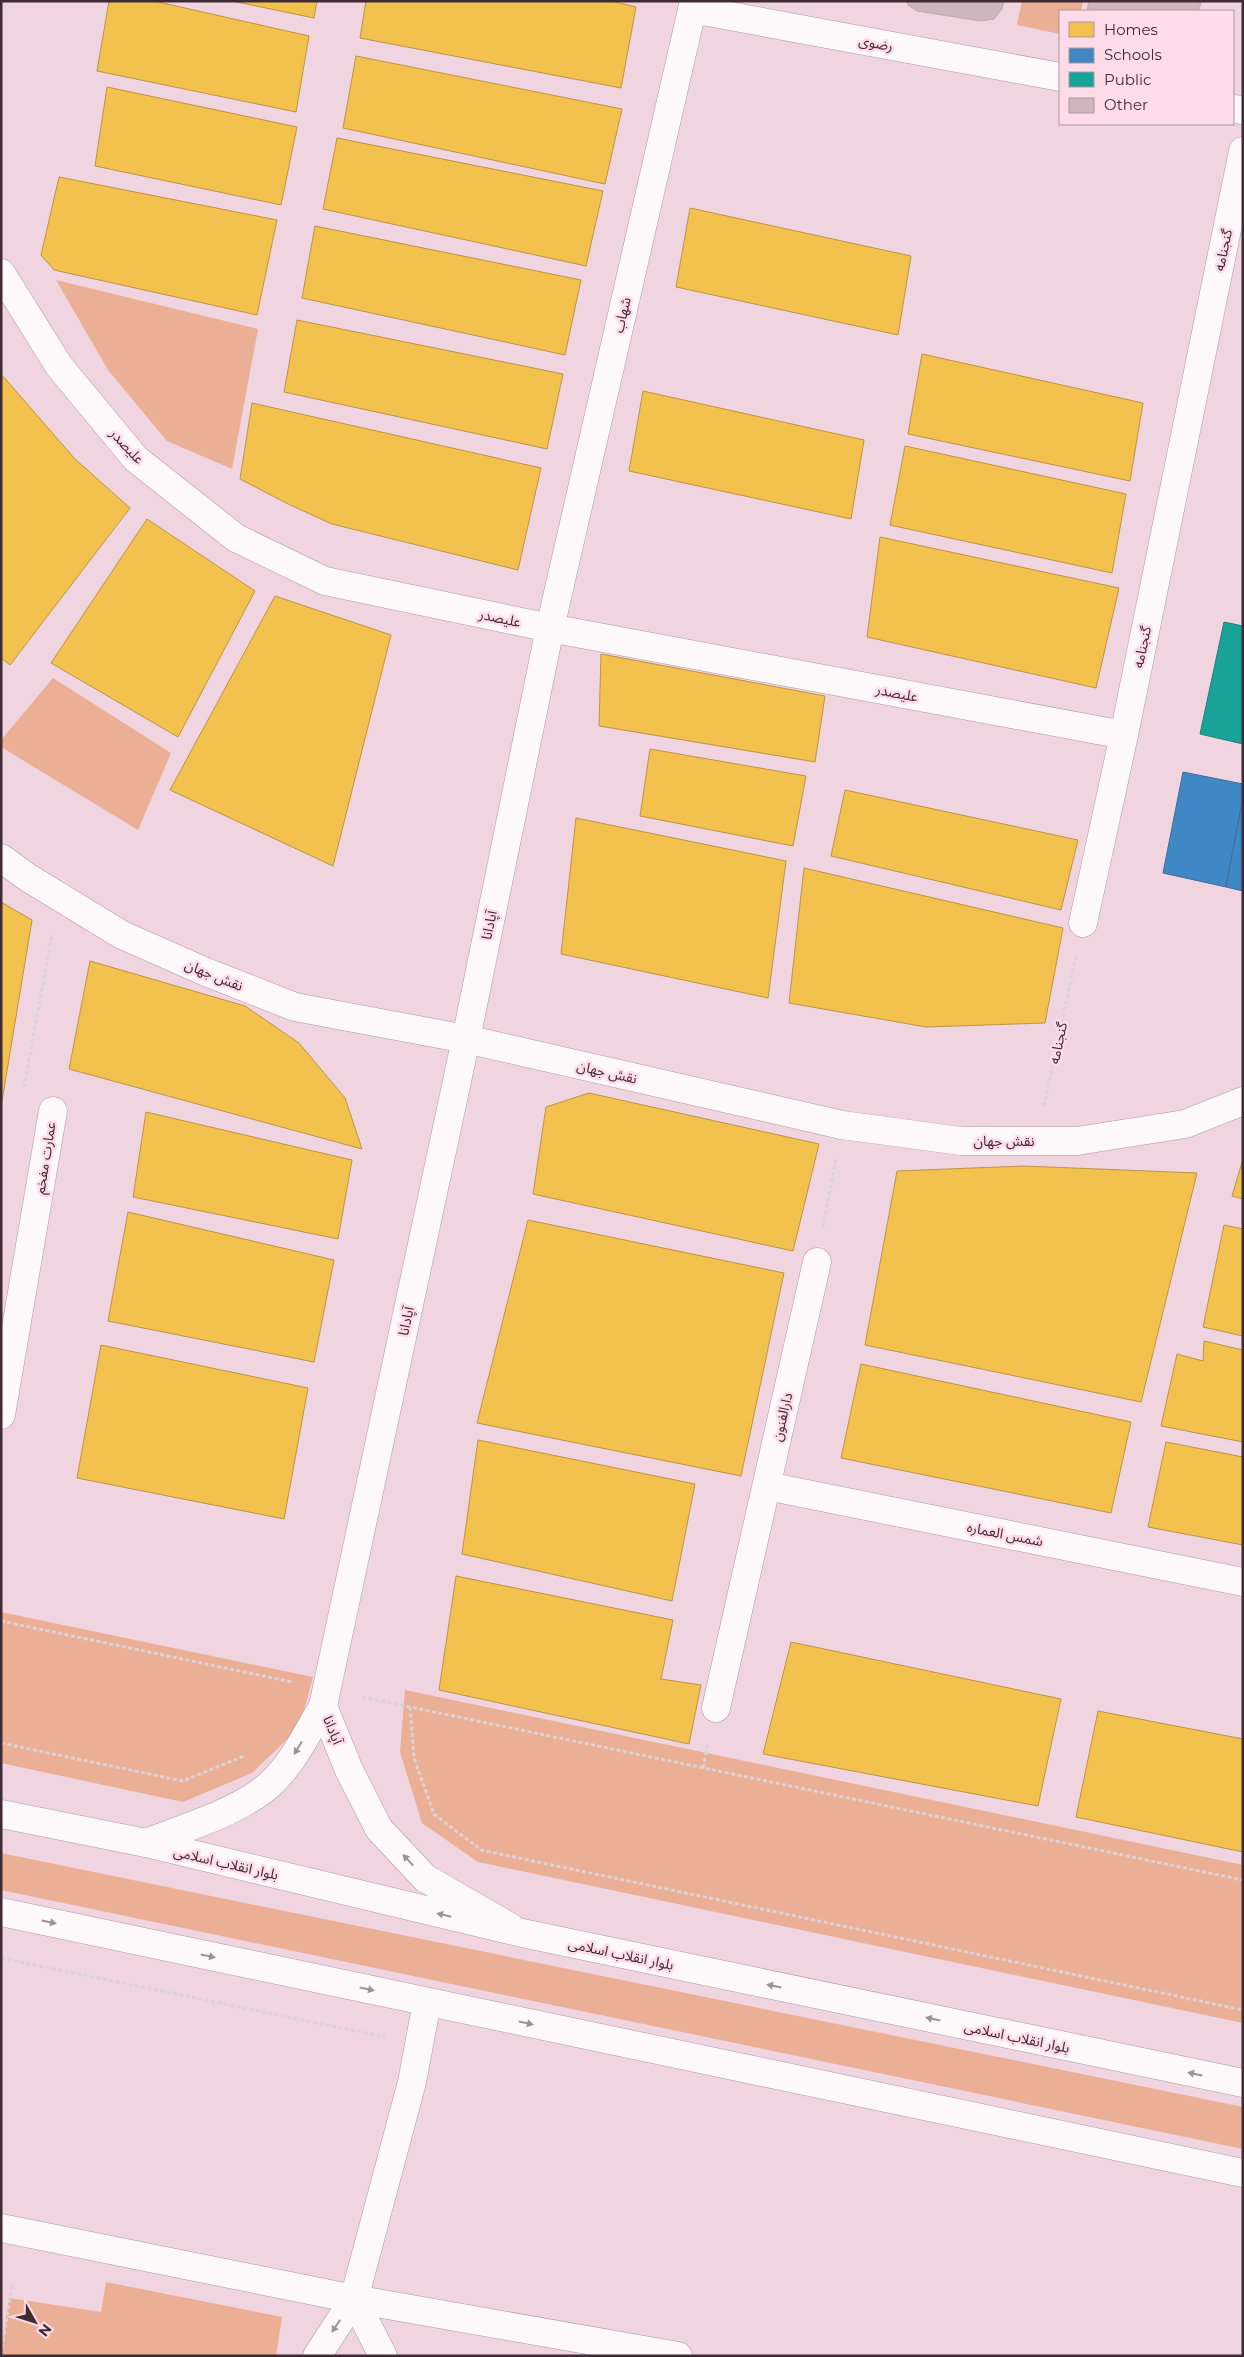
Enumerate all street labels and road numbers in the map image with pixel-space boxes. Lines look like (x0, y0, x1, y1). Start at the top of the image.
street label: رضوی (857, 31, 895, 55)
street label: گنجنامه (1210, 227, 1236, 273)
street label: شهاب (609, 295, 635, 335)
street label: علیصدر (105, 424, 148, 468)
street label: علیصدر (476, 605, 523, 631)
street label: گنجنامه (1129, 624, 1155, 670)
street label: علیصدر (874, 680, 920, 706)
street label: آپادانا (477, 908, 502, 941)
street label: نقش جهان (182, 955, 246, 995)
street label: گنجنامه (1045, 1020, 1071, 1066)
street label: نقش جهان (575, 1056, 639, 1088)
street label: عمارت مفخم (30, 1121, 62, 1196)
street label: نقش جهان (973, 1132, 1035, 1150)
street label: آپادانا (394, 1304, 419, 1337)
street label: دارالفنون (768, 1390, 796, 1443)
street label: شمس العماره (965, 1518, 1045, 1550)
street label: آپادانا (318, 1713, 347, 1748)
street label: بلوار انقلاب اسلامی (172, 1842, 280, 1884)
street label: بلوار انقلاب اسلامی (567, 1934, 675, 1974)
street label: بلوار انقلاب اسلامی (963, 2017, 1071, 2057)

